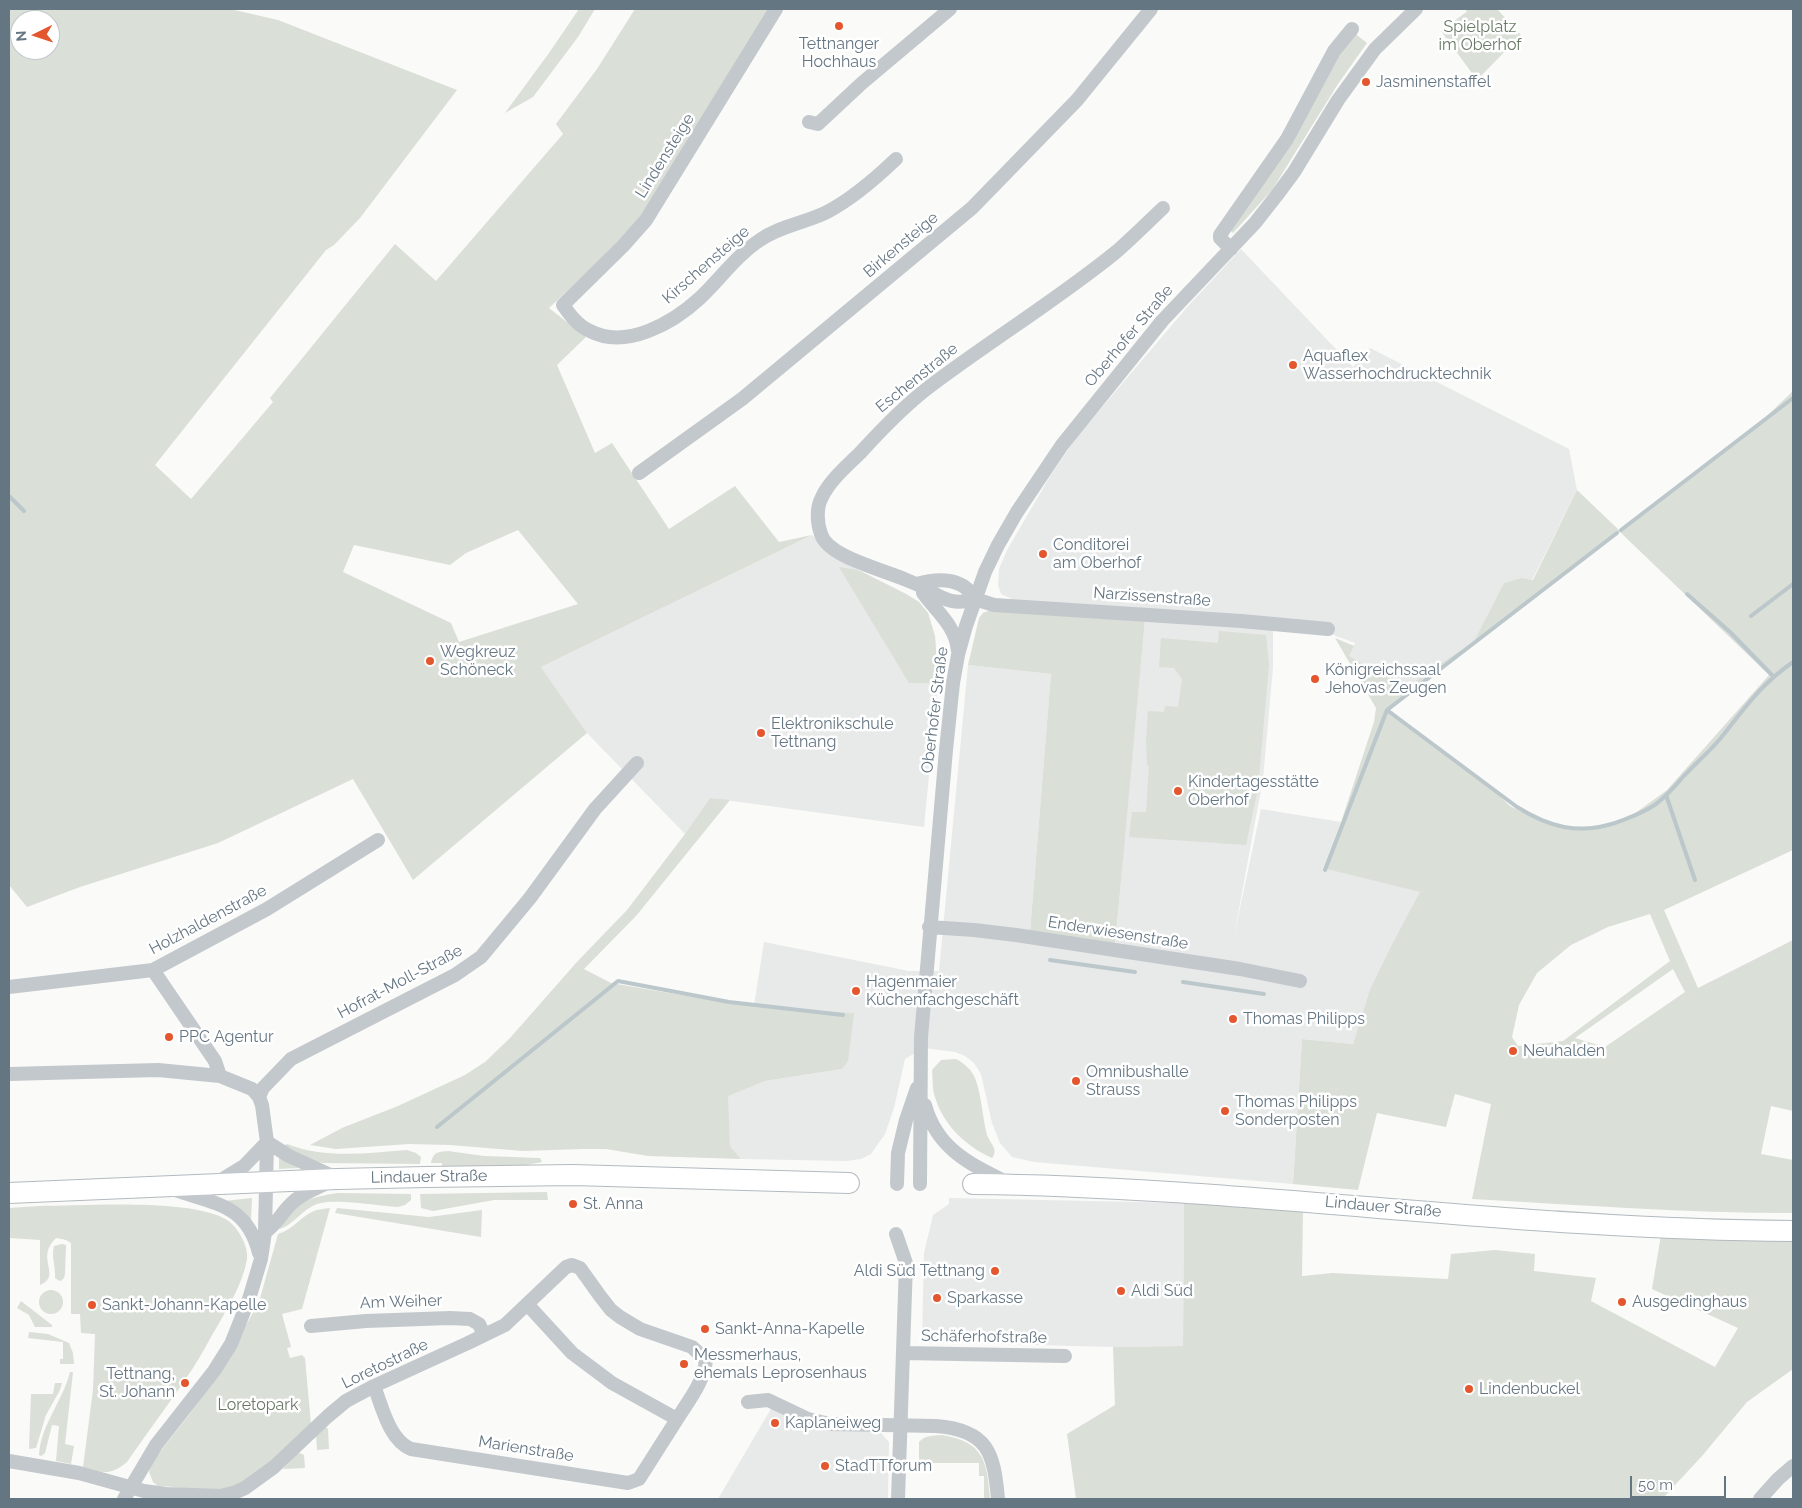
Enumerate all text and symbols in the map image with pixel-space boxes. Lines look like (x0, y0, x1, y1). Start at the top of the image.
north arrow (10, 10, 60, 60)
park label: Spielplatz im Oberhof (1438, 17, 1522, 55)
marker: Tettnanger Hochhaus (833, 20, 845, 32)
text: N (13, 30, 29, 42)
place label: Tettnanger Hochhaus (799, 34, 879, 72)
place label: Jasminenstaffel (1376, 72, 1491, 92)
marker: Jasminenstaffel (1360, 76, 1372, 88)
street label: Lindensteige (631, 110, 699, 202)
street label: Birkensteige (860, 208, 942, 282)
street label: Kirschensteige (659, 222, 753, 308)
street label: Oberhofer Straße (1081, 281, 1177, 391)
street label: Eschenstraße (872, 339, 962, 417)
place label: Aquaflex Wasserhochdrucktechnik (1303, 346, 1491, 384)
marker: Aquaflex Wasserhochdrucktechnik (1287, 359, 1299, 371)
place label: Conditorei am Oberhof (1053, 535, 1141, 573)
marker: Conditorei am Oberhof (1037, 548, 1049, 560)
street label: Narzissenstraße (1093, 583, 1211, 611)
place label: Wegkreuz Schöneck (440, 642, 516, 680)
street label: Oberhofer Straße (918, 646, 952, 774)
marker: Wegkreuz Schöneck (424, 655, 436, 667)
place label: Königreichssaal Jehovas Zeugen (1325, 660, 1447, 698)
marker: Königreichssaal Jehovas Zeugen (1309, 673, 1321, 685)
place label: Elektronikschule Tettnang (771, 714, 894, 752)
marker: Elektronikschule Tettnang (755, 727, 767, 739)
place label: Kindertagesstätte Oberhof (1188, 772, 1319, 810)
marker: Kindertagesstätte Oberhof (1172, 785, 1184, 797)
street label: Holzhaldenstraße (146, 881, 270, 959)
street label: Enderwiesenstraße (1046, 912, 1190, 954)
street label: Hofrat-Moll-Straße (334, 941, 466, 1023)
place label: Hagenmaier Küchenfachgeschäft (866, 972, 1019, 1010)
marker: Hagenmaier Küchenfachgeschäft (850, 985, 862, 997)
place label: Thomas Philipps (1243, 1009, 1365, 1029)
marker: Thomas Philipps (1227, 1013, 1239, 1025)
place label: PPC Agentur (179, 1027, 274, 1047)
marker: PPC Agentur (163, 1031, 175, 1043)
place label: Neuhalden (1523, 1041, 1605, 1061)
marker: Neuhalden (1507, 1045, 1519, 1057)
place label: Omnibushalle Strauss (1086, 1062, 1189, 1100)
marker: Omnibushalle Strauss (1070, 1075, 1082, 1087)
place label: Thomas Philipps Sonderposten (1235, 1092, 1357, 1130)
marker: Thomas Philipps Sonderposten (1219, 1105, 1231, 1117)
street label: Lindauer Straße (370, 1166, 488, 1188)
street label: Lindauer Straße (1324, 1192, 1442, 1222)
place label: St. Anna (583, 1194, 643, 1214)
marker: St. Anna (567, 1198, 579, 1210)
place label: Aldi Süd Tettnang (854, 1261, 985, 1281)
marker: Aldi Süd Tettnang (989, 1265, 1001, 1277)
place label: Aldi Süd (1131, 1281, 1193, 1301)
marker: Aldi Süd (1115, 1285, 1127, 1297)
place label: Sparkasse (947, 1288, 1023, 1308)
street label: Am Weiher (359, 1291, 443, 1313)
marker: Sparkasse (931, 1292, 943, 1304)
place label: Ausgedinghaus (1632, 1292, 1747, 1312)
place label: Sankt-Johann-Kapelle (102, 1295, 266, 1315)
marker: Ausgedinghaus (1616, 1296, 1628, 1308)
marker: Sankt-Johann-Kapelle (86, 1299, 98, 1311)
place label: Sankt-Anna-Kapelle (715, 1319, 865, 1339)
marker: Sankt-Anna-Kapelle (699, 1323, 711, 1335)
street label: Schäferhofstraße (921, 1326, 1047, 1348)
street label: Loretostraße (339, 1335, 431, 1393)
place label: Messmerhaus, ehemals Leprosenhaus (694, 1345, 867, 1383)
marker: Messmerhaus, ehemals Leprosenhaus (678, 1358, 690, 1370)
place label: Tettnang, St. Johann (99, 1364, 175, 1402)
marker: Tettnang, St. Johann (179, 1377, 191, 1389)
place label: Lindenbuckel (1479, 1379, 1580, 1399)
marker: Lindenbuckel (1463, 1383, 1475, 1395)
park label: Loretopark (218, 1395, 298, 1415)
place label: Kaplaneiweg (785, 1413, 881, 1433)
marker: Kaplaneiweg (769, 1417, 781, 1429)
street label: Marienstraße (477, 1432, 575, 1466)
place label: StadTTforum (835, 1456, 932, 1476)
marker: StadTTforum (819, 1460, 831, 1472)
scale bar (1632, 1466, 1728, 1498)
text: 50 m (1638, 1476, 1673, 1494)

